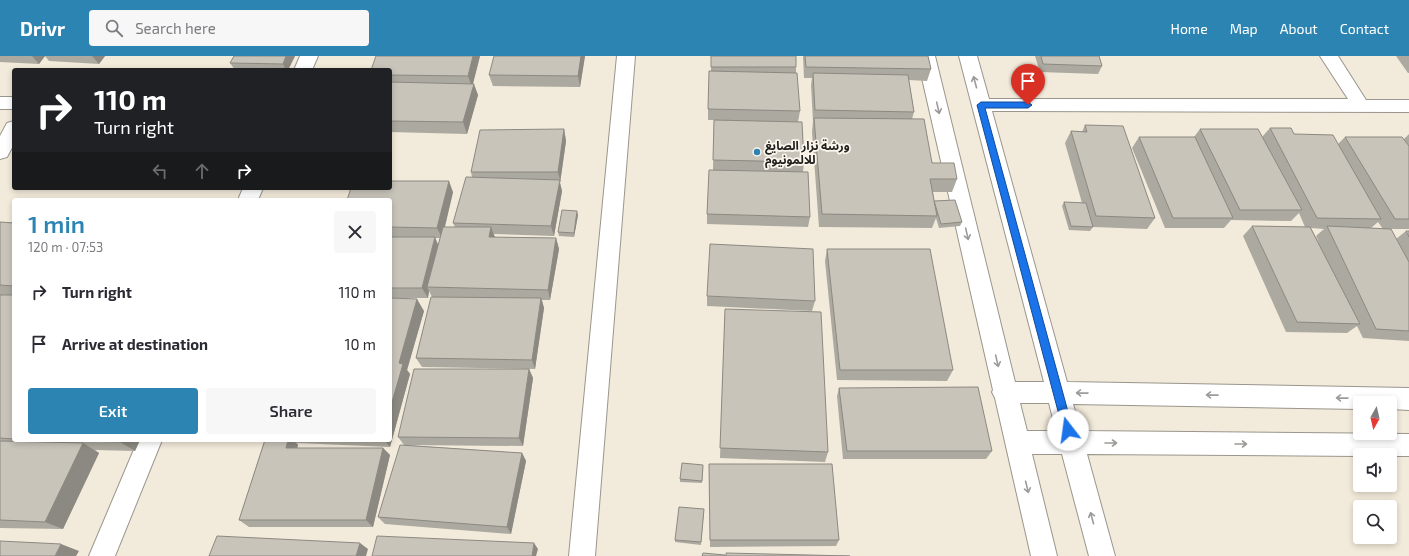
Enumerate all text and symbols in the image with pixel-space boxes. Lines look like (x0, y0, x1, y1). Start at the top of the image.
search box (89, 10, 369, 46)
text: Drivr (20, 17, 65, 40)
icon: search (103, 17, 125, 39)
text: Search here (135, 19, 216, 37)
text: Home (1171, 20, 1208, 37)
text: Map (1230, 20, 1258, 37)
text: About (1280, 20, 1318, 37)
text: Contact (1340, 20, 1389, 37)
pin (1011, 64, 1045, 105)
icon: arrive (1017, 70, 1039, 92)
one-way arrow (970, 75, 978, 88)
text: 110 m (94, 82, 167, 116)
icon: right (28, 84, 80, 136)
one-way arrow (934, 101, 942, 114)
text: Turn right (94, 116, 174, 138)
place label: ورشة نزار الصايغ للالمونيوم (765, 138, 850, 169)
marker: ورشة نزار الصايغ للالمونيوم (752, 147, 762, 157)
icon: left (149, 160, 171, 182)
icon: ahead (191, 160, 213, 182)
icon: right (233, 160, 255, 182)
text: 1 min (28, 209, 85, 238)
button: close (334, 211, 376, 253)
one-way arrow (964, 227, 972, 240)
text: 120 m · 07:53 (28, 239, 103, 255)
icon: right (28, 281, 50, 303)
text: Turn right (62, 283, 132, 301)
text: 110 m (339, 283, 376, 301)
icon: arrive (28, 333, 50, 355)
text: Arrive at destination (62, 335, 208, 353)
text: 10 m (344, 335, 376, 353)
one-way arrow (994, 354, 1002, 367)
button: Exit (28, 388, 198, 434)
button: Share (206, 388, 376, 434)
one-way arrow (1076, 389, 1089, 397)
one-way arrow (1206, 392, 1219, 399)
one-way arrow (1336, 394, 1349, 401)
north arrow (1353, 396, 1397, 440)
map controls (1353, 396, 1397, 544)
position arrow (1047, 409, 1089, 451)
one-way arrow (1104, 439, 1117, 447)
one-way arrow (1234, 440, 1247, 448)
button: sound (1353, 448, 1397, 492)
one-way arrow (1024, 480, 1032, 493)
button: search (1353, 500, 1397, 544)
one-way arrow (1087, 512, 1095, 525)

